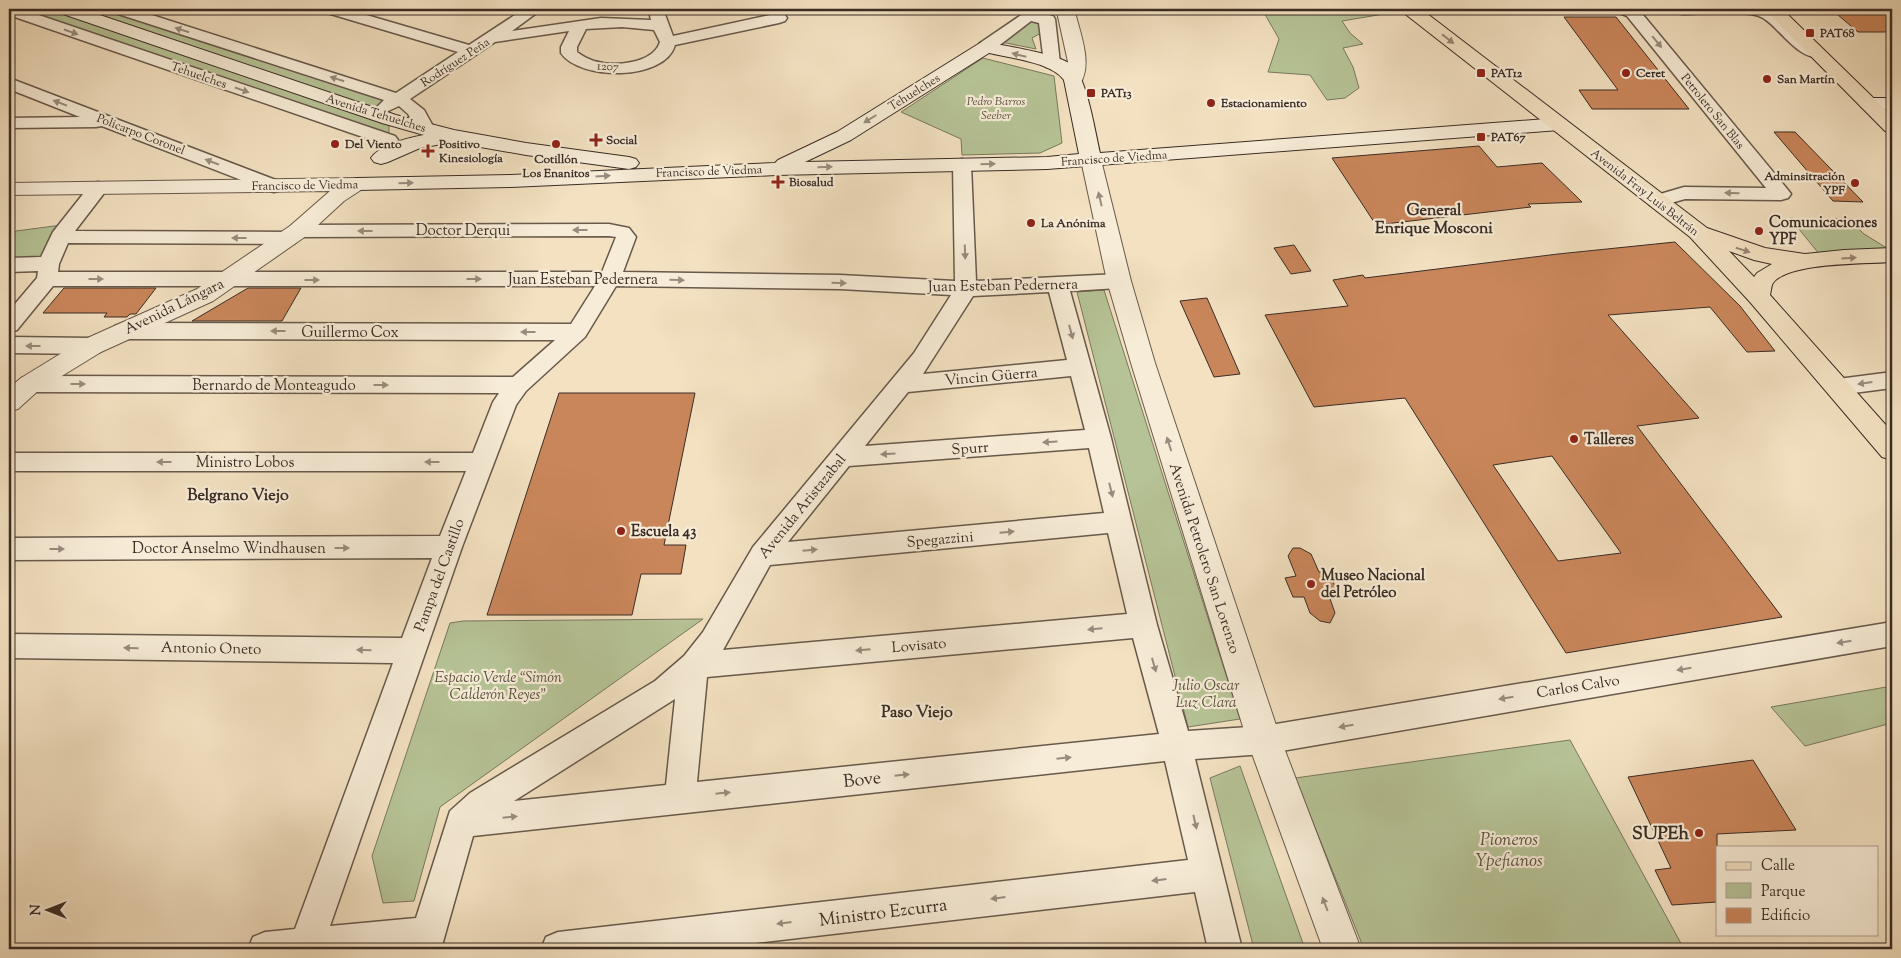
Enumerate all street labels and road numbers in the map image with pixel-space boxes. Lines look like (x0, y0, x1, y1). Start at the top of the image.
street label: Rodríguez Peña (417, 33, 494, 92)
street label: Tehuelches (168, 58, 229, 94)
street label: 1207 (597, 58, 619, 76)
street label: Tehuelches (885, 70, 944, 116)
street label: Petrolero San Blas (1676, 70, 1749, 154)
street label: Avenida Tehuelches (323, 90, 428, 138)
street label: Policarpo Coronel (94, 110, 188, 160)
street label: Avenida Fray Luis Beltrán (1586, 145, 1702, 241)
street label: Francisco de Viedma (1060, 146, 1168, 172)
street label: Francisco de Viedma (655, 161, 763, 183)
street label: Francisco de Viedma (252, 176, 359, 196)
street label: Doctor Derqui (416, 221, 510, 242)
street label: Juan Esteban Pedernera (507, 270, 658, 291)
street label: Avenida Lángara (121, 274, 228, 341)
street label: Juan Esteban Pedernera (927, 275, 1078, 298)
street label: Guillermo Cox (301, 323, 399, 344)
street label: Vincin Güerra (944, 363, 1039, 392)
street label: Bernardo de Monteagudo (192, 376, 356, 397)
street label: Spurr (951, 438, 990, 461)
street label: Avenida Aristazabal (754, 450, 852, 564)
street label: Ministro Lobos (196, 453, 294, 474)
street label: Avenida Petrolero San Lorenzo (1163, 460, 1244, 657)
street label: Pampa del Castillo (410, 516, 471, 635)
street label: Spegazzini (906, 527, 975, 554)
street label: Doctor Anselmo Windhausen (132, 539, 326, 560)
street label: Lovisato (891, 634, 947, 659)
street label: Antonio Oneto (161, 638, 261, 661)
street label: Carlos Calvo (1535, 671, 1621, 704)
street label: Bove (842, 766, 882, 796)
street label: Ministro Ezcurra (818, 893, 949, 935)

